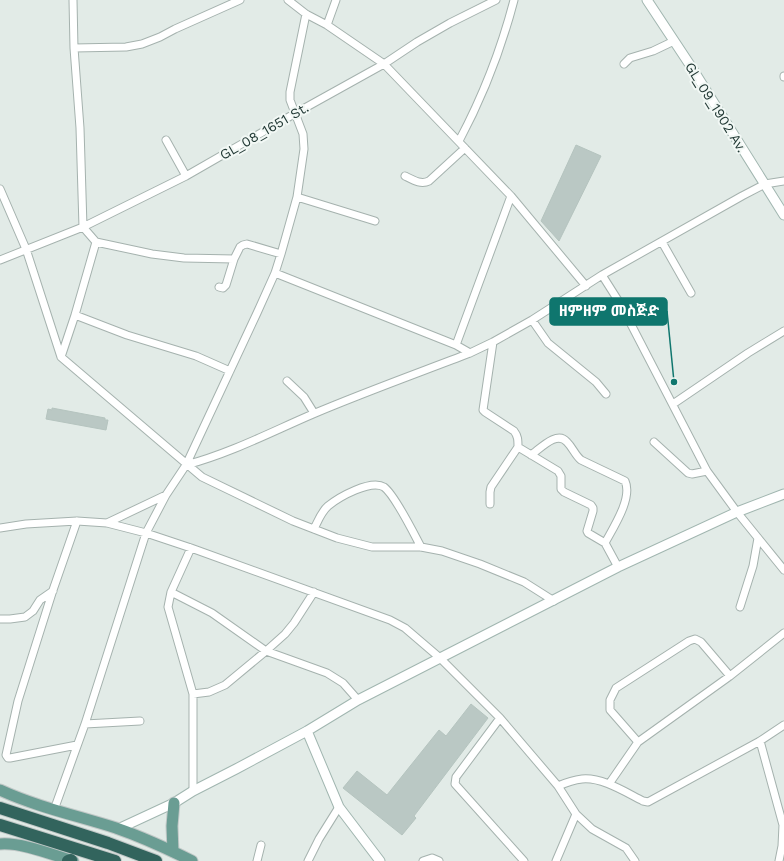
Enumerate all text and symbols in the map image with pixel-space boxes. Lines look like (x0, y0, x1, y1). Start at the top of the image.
street label: GL_09_1902 Av. (682, 59, 750, 155)
street label: GL_08_1651 St. (217, 99, 311, 163)
callout: ዘምዘም መስጅድ (550, 298, 667, 325)
text: ዘምዘም መስጅድ (559, 302, 660, 320)

